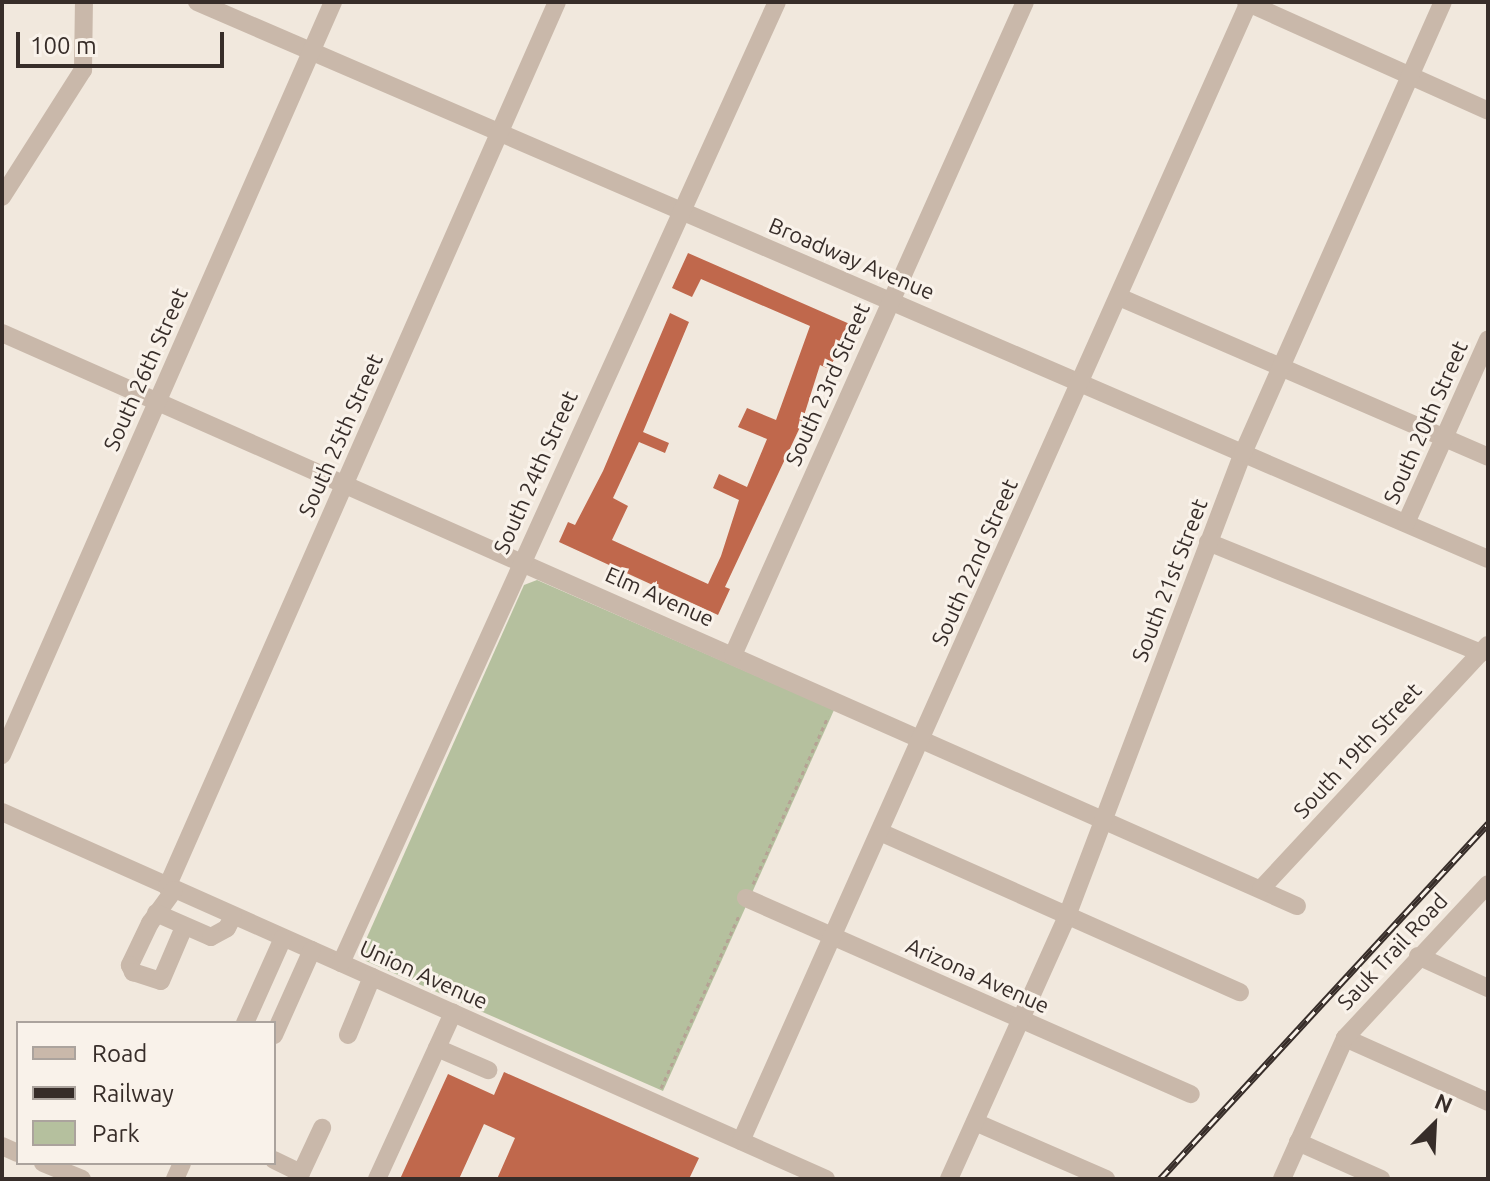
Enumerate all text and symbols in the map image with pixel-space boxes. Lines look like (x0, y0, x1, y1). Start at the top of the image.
scale bar (20, 16, 228, 66)
text: 100 m (30, 32, 97, 59)
street label: Broadway Avenue (765, 211, 939, 305)
street label: South 26th Street (97, 283, 193, 455)
street label: South 23rd Street (779, 298, 875, 470)
street label: South 20th Street (1377, 336, 1473, 508)
street label: South 25th Street (292, 349, 388, 521)
street label: South 24th Street (487, 386, 583, 558)
street label: South 22nd Street (925, 474, 1023, 650)
street label: South 21st Street (1126, 495, 1212, 665)
street label: Elm Avenue (602, 560, 718, 632)
street label: South 19th Street (1287, 677, 1427, 823)
street label: Sauk Trail Road (1331, 887, 1453, 1015)
street label: Arizona Avenue (902, 932, 1054, 1018)
street label: Union Avenue (356, 934, 492, 1014)
legend (16, 1021, 276, 1165)
text: Road (92, 1040, 147, 1067)
text: Railway (92, 1080, 174, 1107)
north arrow (1394, 1085, 1474, 1165)
text: N (1431, 1088, 1457, 1117)
text: Park (92, 1120, 140, 1147)

